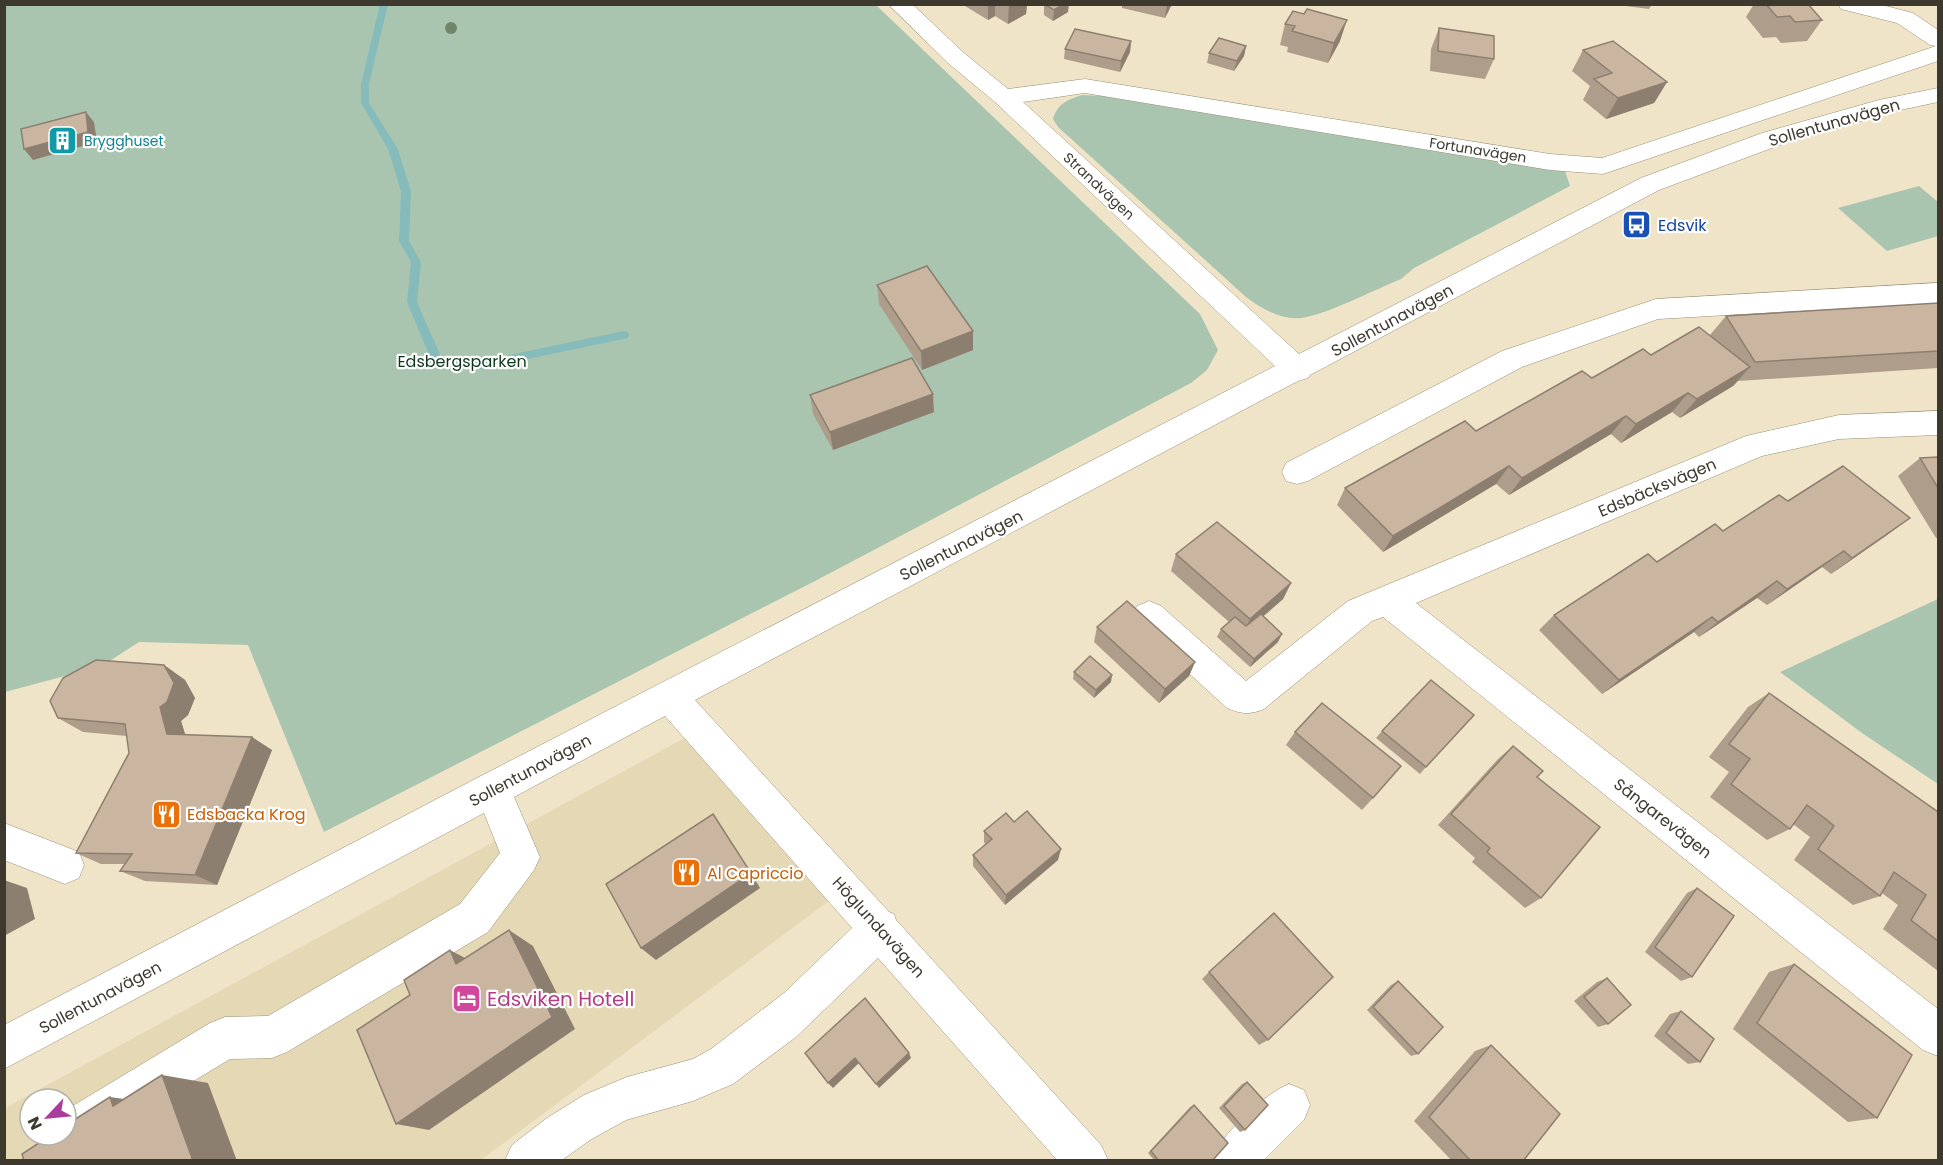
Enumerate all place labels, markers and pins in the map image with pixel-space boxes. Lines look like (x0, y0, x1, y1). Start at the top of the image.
building icon: Brygghuset (47, 125, 79, 157)
place label: Brygghuset (84, 131, 164, 151)
bus stop icon: Edsvik (1621, 209, 1653, 241)
place label: Edsvik (1658, 214, 1707, 237)
restaurant icon: Edsbacka Krog (150, 798, 182, 830)
place label: Edsbacka Krog (187, 803, 306, 826)
restaurant icon: Al Capriccio (670, 857, 702, 889)
place label: Al Capriccio (707, 862, 803, 885)
hotel icon: Edsviken Hotell (450, 983, 482, 1015)
place label: Edsviken Hotell (487, 985, 634, 1013)

